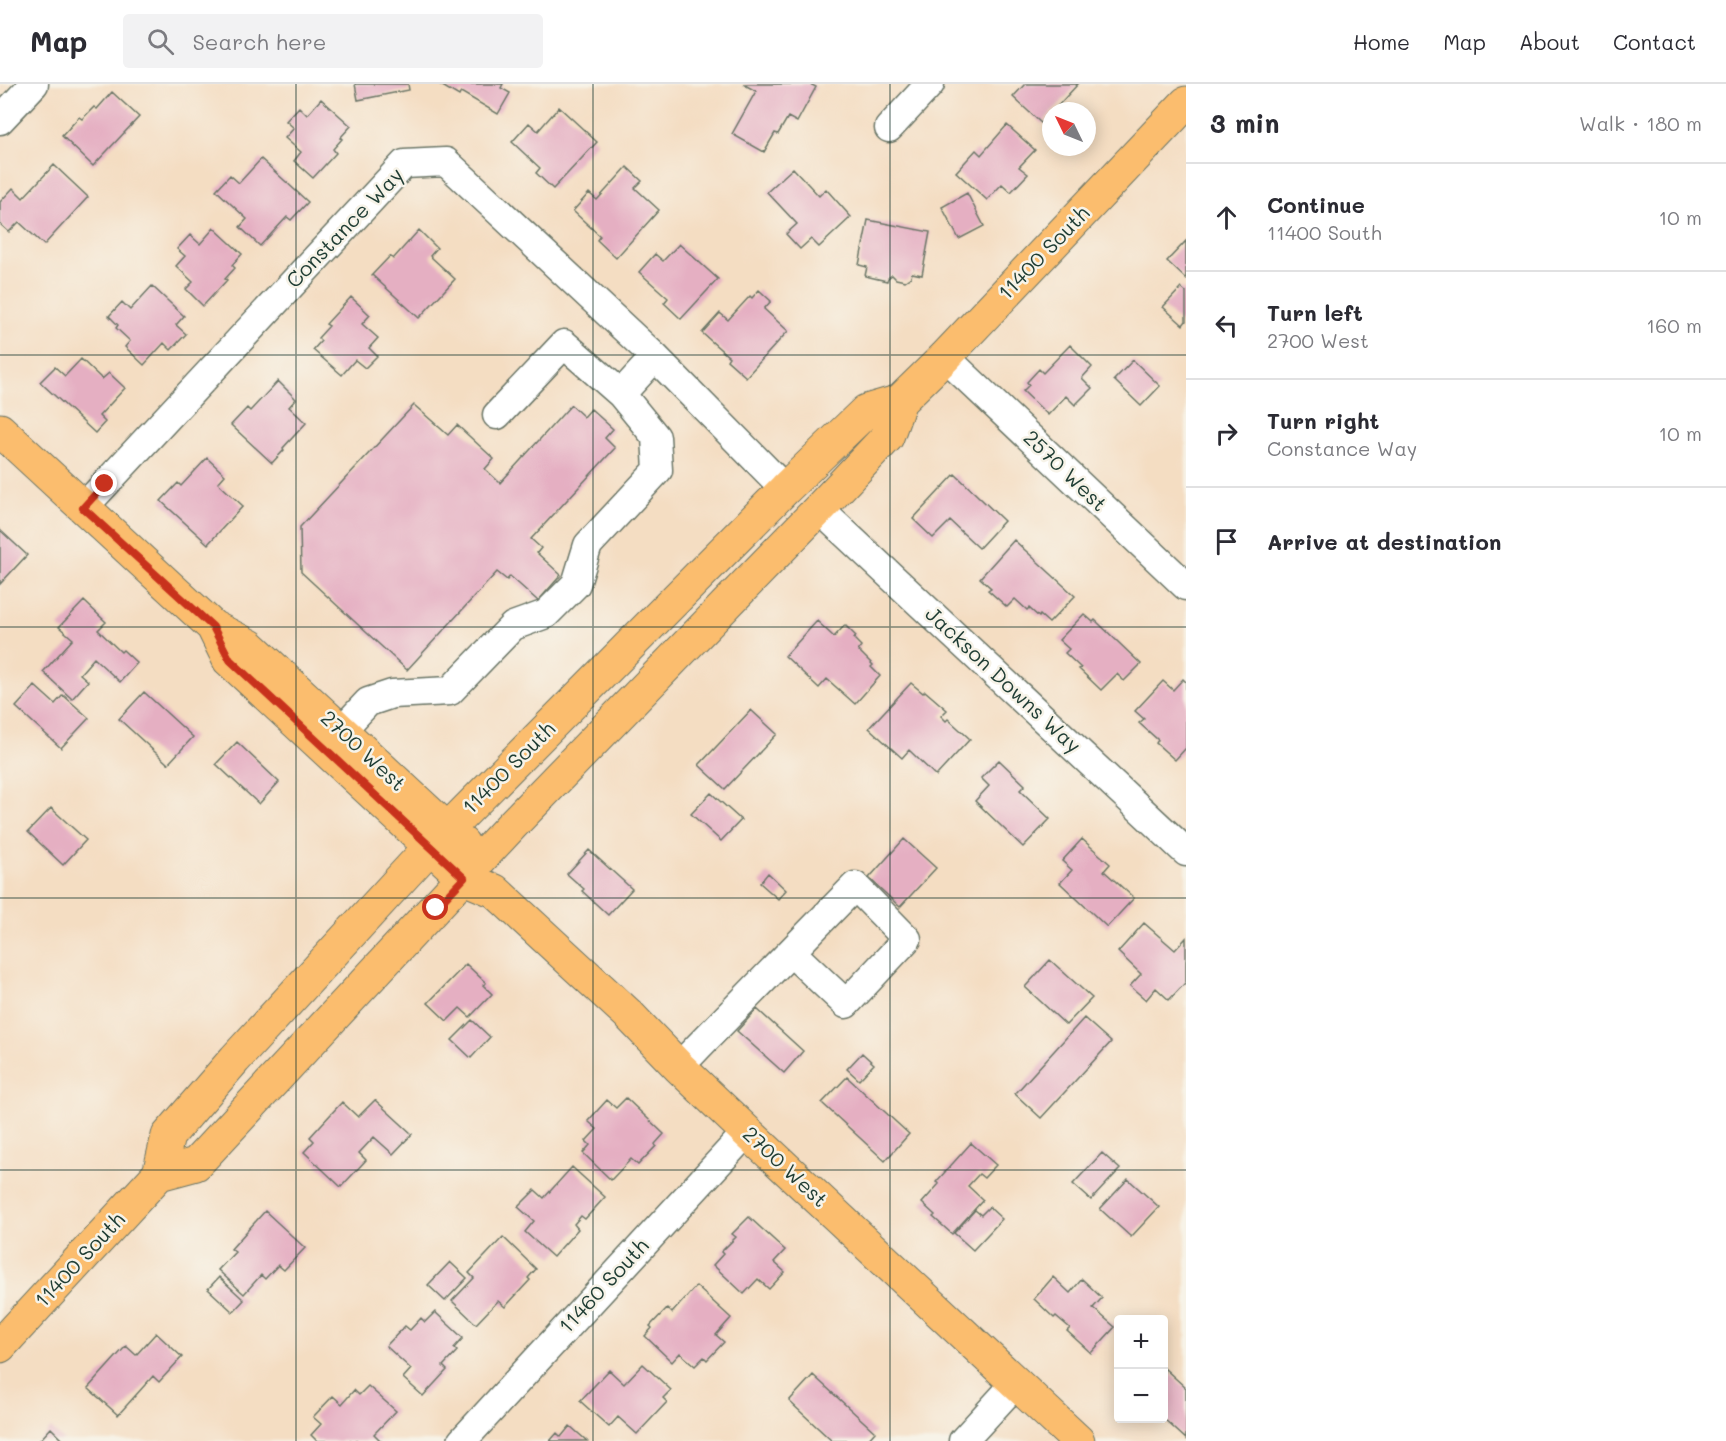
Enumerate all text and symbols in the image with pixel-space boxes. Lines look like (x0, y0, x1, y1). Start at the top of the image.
search box (123, 14, 543, 68)
text: Map (30, 23, 87, 59)
icon: search (144, 25, 177, 58)
text: Search here (192, 27, 326, 56)
text: Home (1353, 28, 1410, 55)
text: Map (1443, 28, 1486, 55)
text: About (1519, 28, 1580, 55)
text: Contact (1613, 28, 1696, 55)
north arrow (1042, 102, 1096, 156)
text: 3 min (1210, 106, 1279, 140)
text: Walk · 180 m (1579, 110, 1702, 136)
street label: Constance Way (279, 161, 408, 293)
text: Continue (1267, 190, 1365, 219)
street label: 11400 South (991, 199, 1095, 305)
icon: ahead (1210, 201, 1243, 234)
text: 10 m (1658, 204, 1702, 230)
text: 11400 South (1267, 219, 1382, 245)
text: Turn left (1267, 298, 1363, 327)
icon: left (1210, 309, 1243, 342)
text: 160 m (1646, 312, 1702, 338)
text: 2700 West (1267, 327, 1369, 353)
text: Turn right (1267, 406, 1379, 435)
icon: right (1210, 417, 1243, 450)
text: 10 m (1658, 420, 1702, 446)
street label: 2570 West (1018, 423, 1114, 517)
text: Constance Way (1267, 435, 1417, 461)
route end (91, 470, 117, 496)
icon: arrive (1210, 525, 1243, 558)
text: Arrive at destination (1267, 527, 1502, 556)
street label: Jackson Downs Way (920, 600, 1088, 758)
street label: 2700 West (316, 704, 412, 796)
street label: 11400 South (456, 715, 560, 819)
route start (422, 894, 448, 920)
street label: 2700 West (738, 1120, 834, 1212)
street label: 11400 South (28, 1206, 130, 1312)
street label: 11460 South (552, 1232, 654, 1338)
map controls (1114, 1315, 1168, 1423)
button: + (1114, 1315, 1168, 1369)
button: − (1114, 1369, 1168, 1423)

